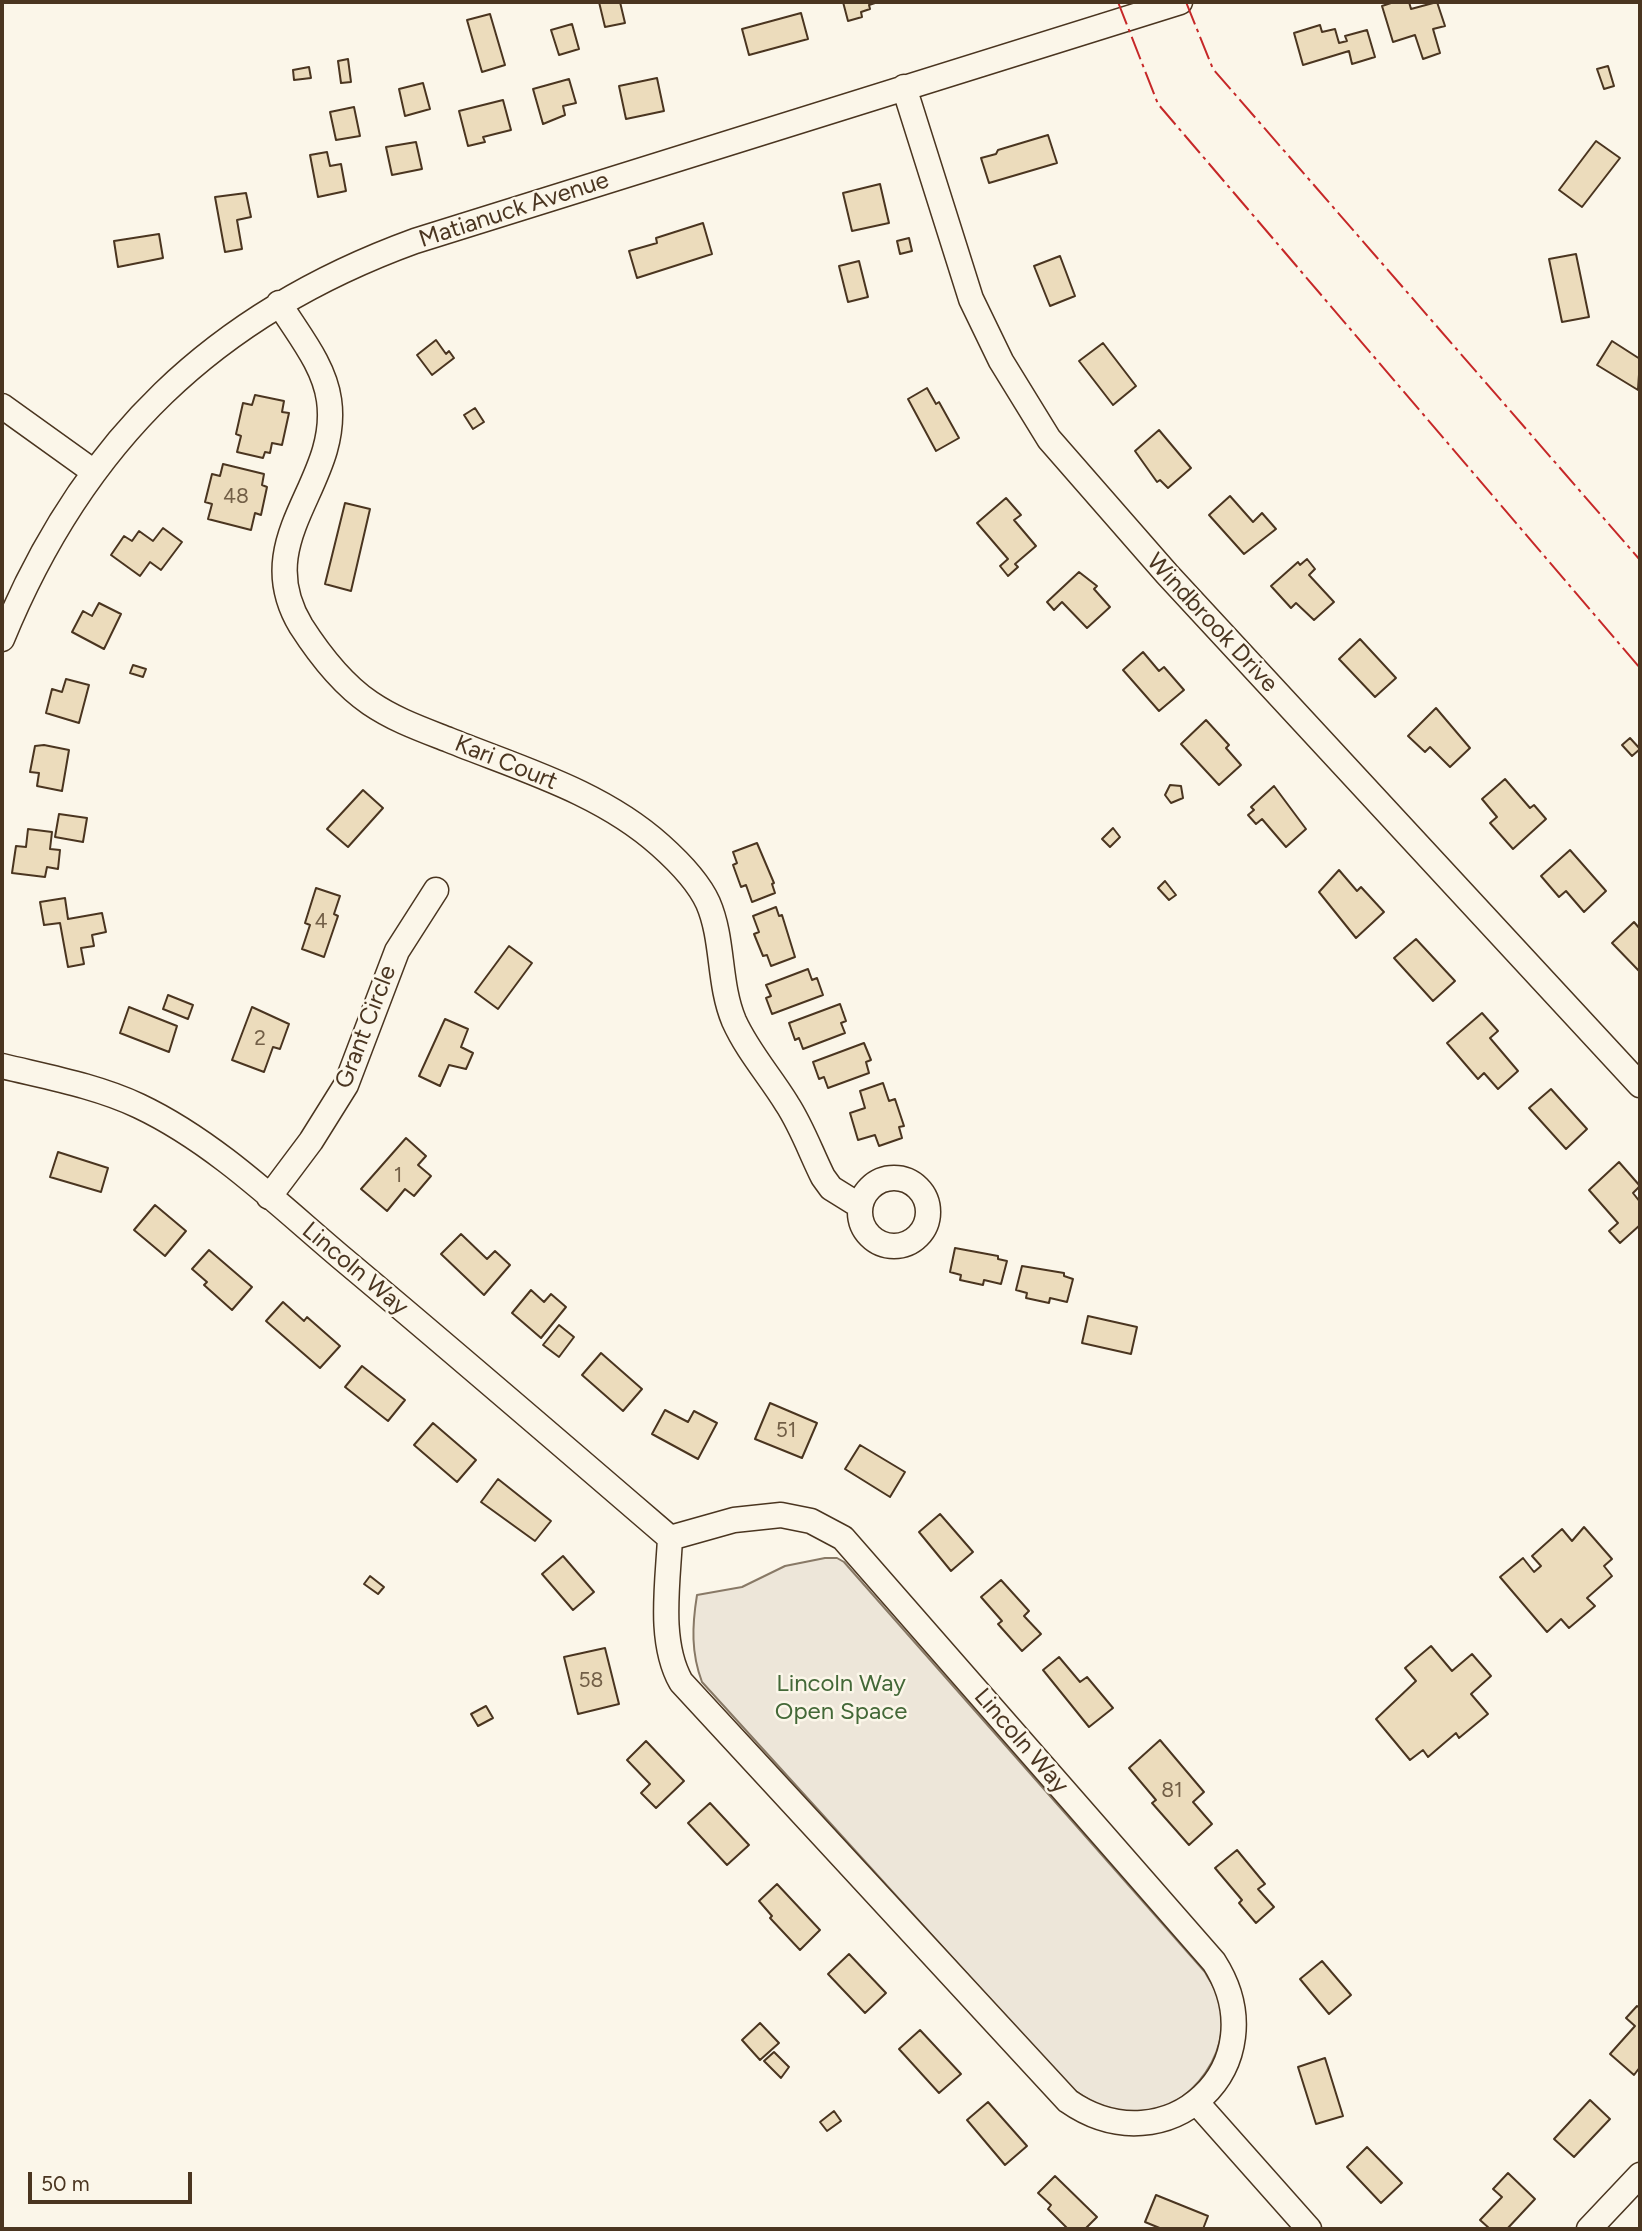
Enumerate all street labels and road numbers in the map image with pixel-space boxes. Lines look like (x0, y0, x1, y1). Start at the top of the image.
street label: Matianuck Avenue (415, 166, 613, 254)
street label: Windbrook Drive (1140, 548, 1284, 698)
street label: Kari Court (450, 729, 562, 797)
street label: Grant Circle (329, 961, 403, 1093)
street label: Lincoln Way (296, 1216, 414, 1322)
street label: Lincoln Way (968, 1683, 1074, 1799)

